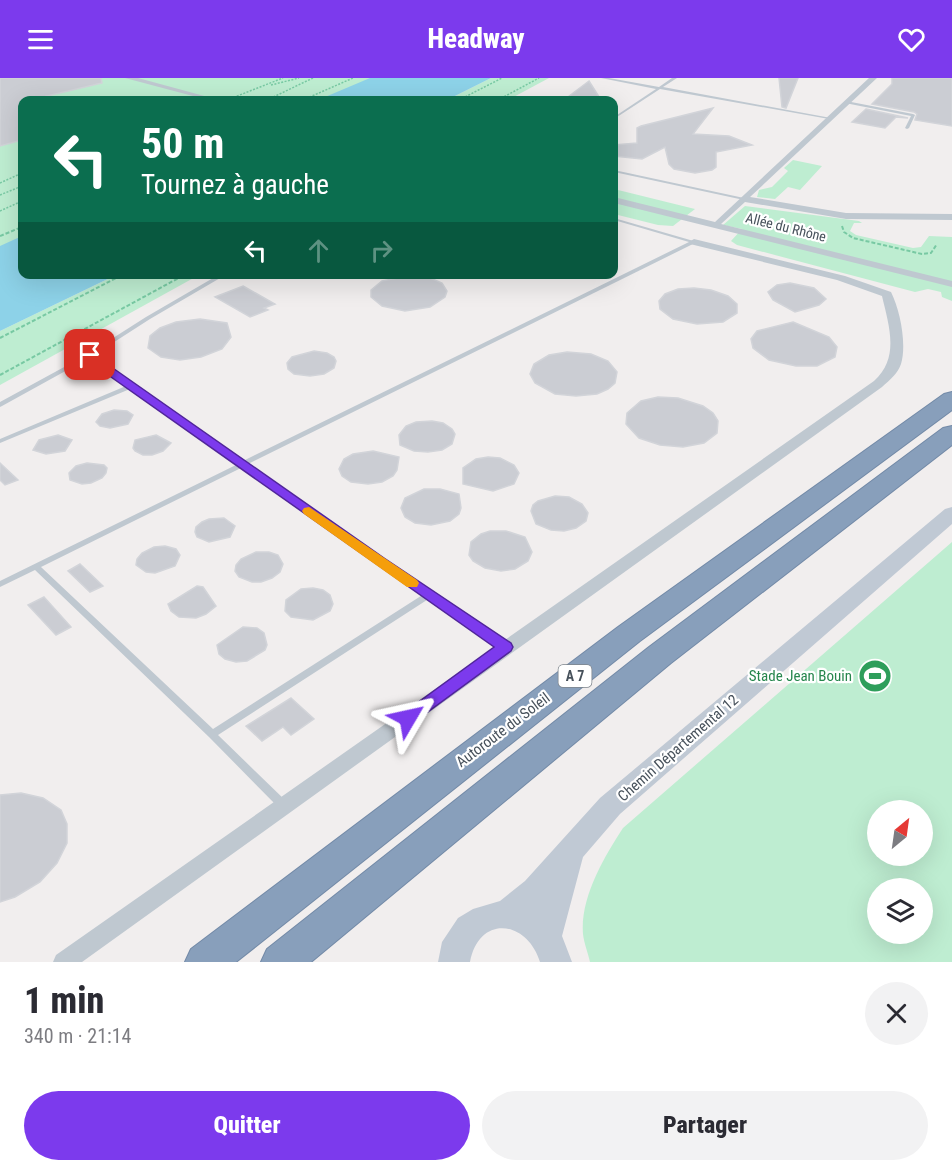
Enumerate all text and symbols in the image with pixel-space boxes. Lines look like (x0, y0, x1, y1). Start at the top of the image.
icon: menu (24, 23, 57, 56)
text: Headway (427, 23, 525, 55)
icon: heart (895, 23, 928, 56)
text: 50 m (141, 119, 224, 168)
icon: left (42, 120, 120, 198)
text: Tournez à gauche (141, 169, 329, 201)
street label: Allée du Rhône (744, 209, 828, 245)
icon: left (239, 234, 272, 267)
icon: ahead (302, 234, 335, 267)
icon: right (365, 234, 398, 267)
pin (64, 329, 115, 380)
icon: arrive (73, 338, 106, 371)
sports icon: Stade Jean Bouin (857, 658, 893, 694)
road number: A 7 (558, 665, 592, 687)
place label: Stade Jean Bouin (749, 667, 852, 685)
position arrow (376, 686, 440, 750)
street label: Autoroute du Soleil (453, 689, 553, 771)
street label: Chemin Départemental 12 (614, 691, 742, 805)
north arrow (867, 800, 933, 866)
map controls (867, 800, 933, 944)
button: layers (867, 878, 933, 944)
text: 1 min (24, 980, 104, 1022)
button: close (865, 982, 928, 1045)
text: 340 m · 21:14 (24, 1024, 131, 1048)
button: Quitter (24, 1091, 470, 1160)
button: Partager (482, 1091, 928, 1160)

